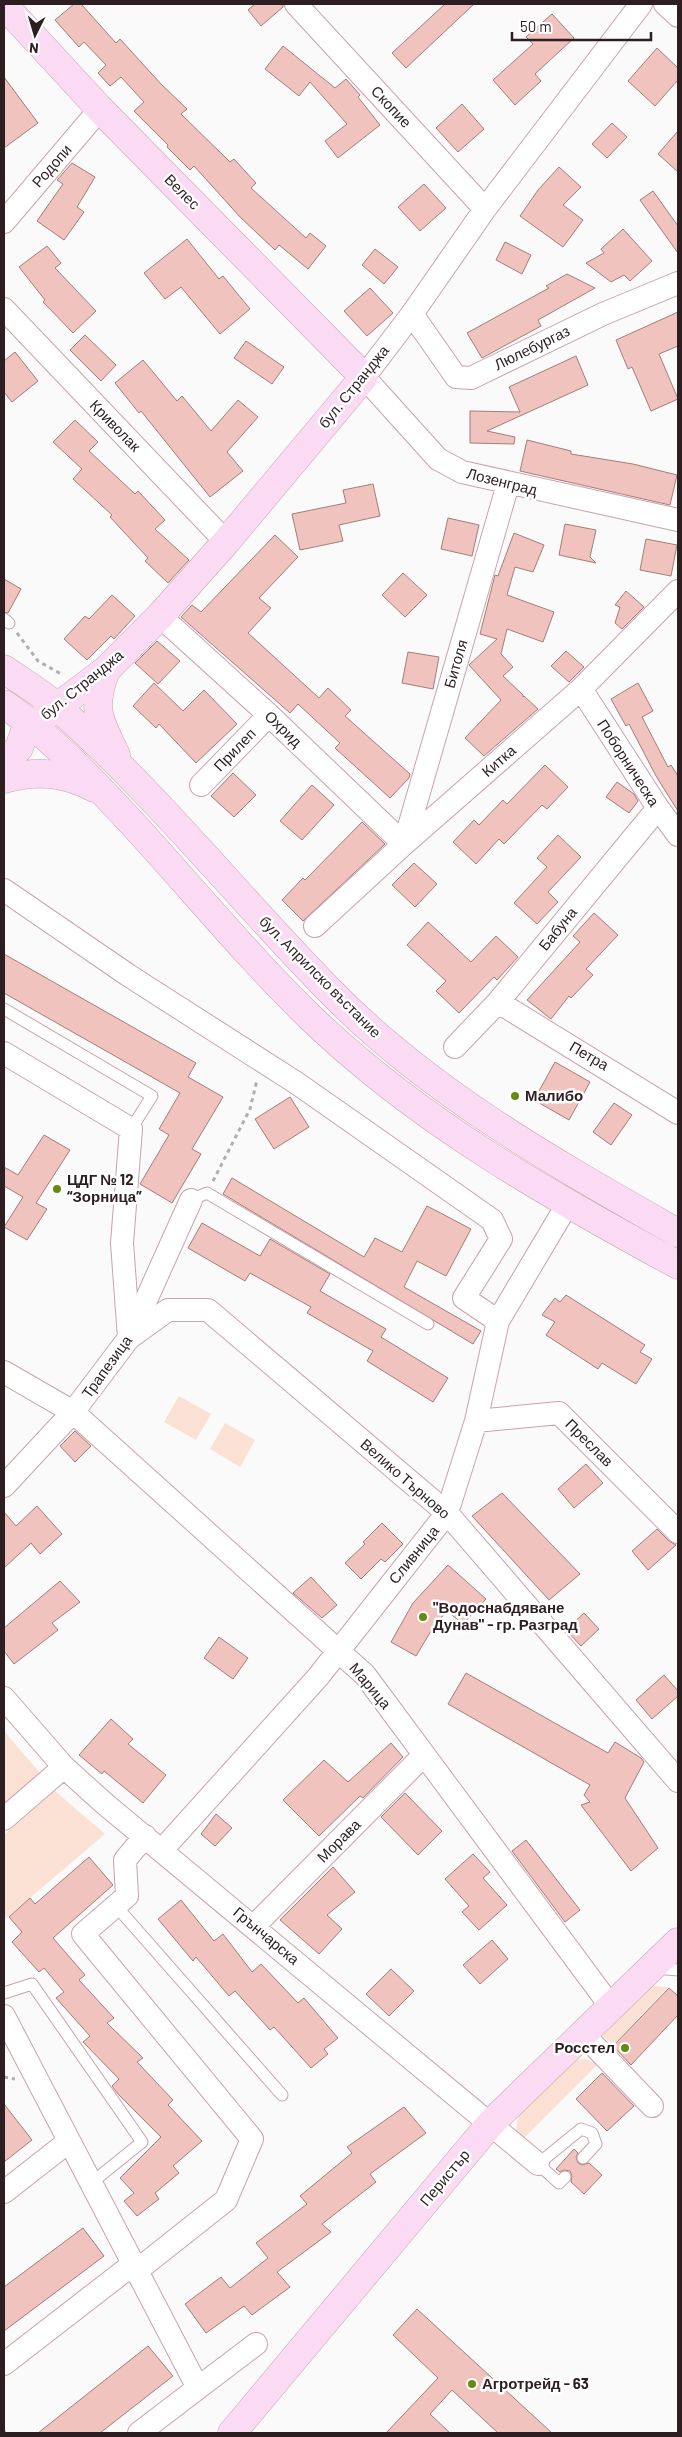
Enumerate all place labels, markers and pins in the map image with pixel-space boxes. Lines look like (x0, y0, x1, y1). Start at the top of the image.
place label: Малибо (525, 1086, 583, 1104)
marker: Малибо (509, 1090, 521, 1102)
place label: ЦДГ № 12 “Зорница” (67, 1170, 142, 1205)
marker: ЦДГ № 12 “Зорница” (51, 1183, 63, 1195)
place label: "Водоснабдяване Дунав" - гр. Разград (433, 1598, 578, 1633)
marker: "Водоснабдяване Дунав" - гр. Разград (417, 1611, 429, 1623)
place label: Росстел (555, 2038, 615, 2056)
marker: Росстел (619, 2042, 631, 2054)
place label: Агротрейд - 63 (482, 2374, 589, 2392)
marker: Агротрейд - 63 (466, 2378, 478, 2390)

